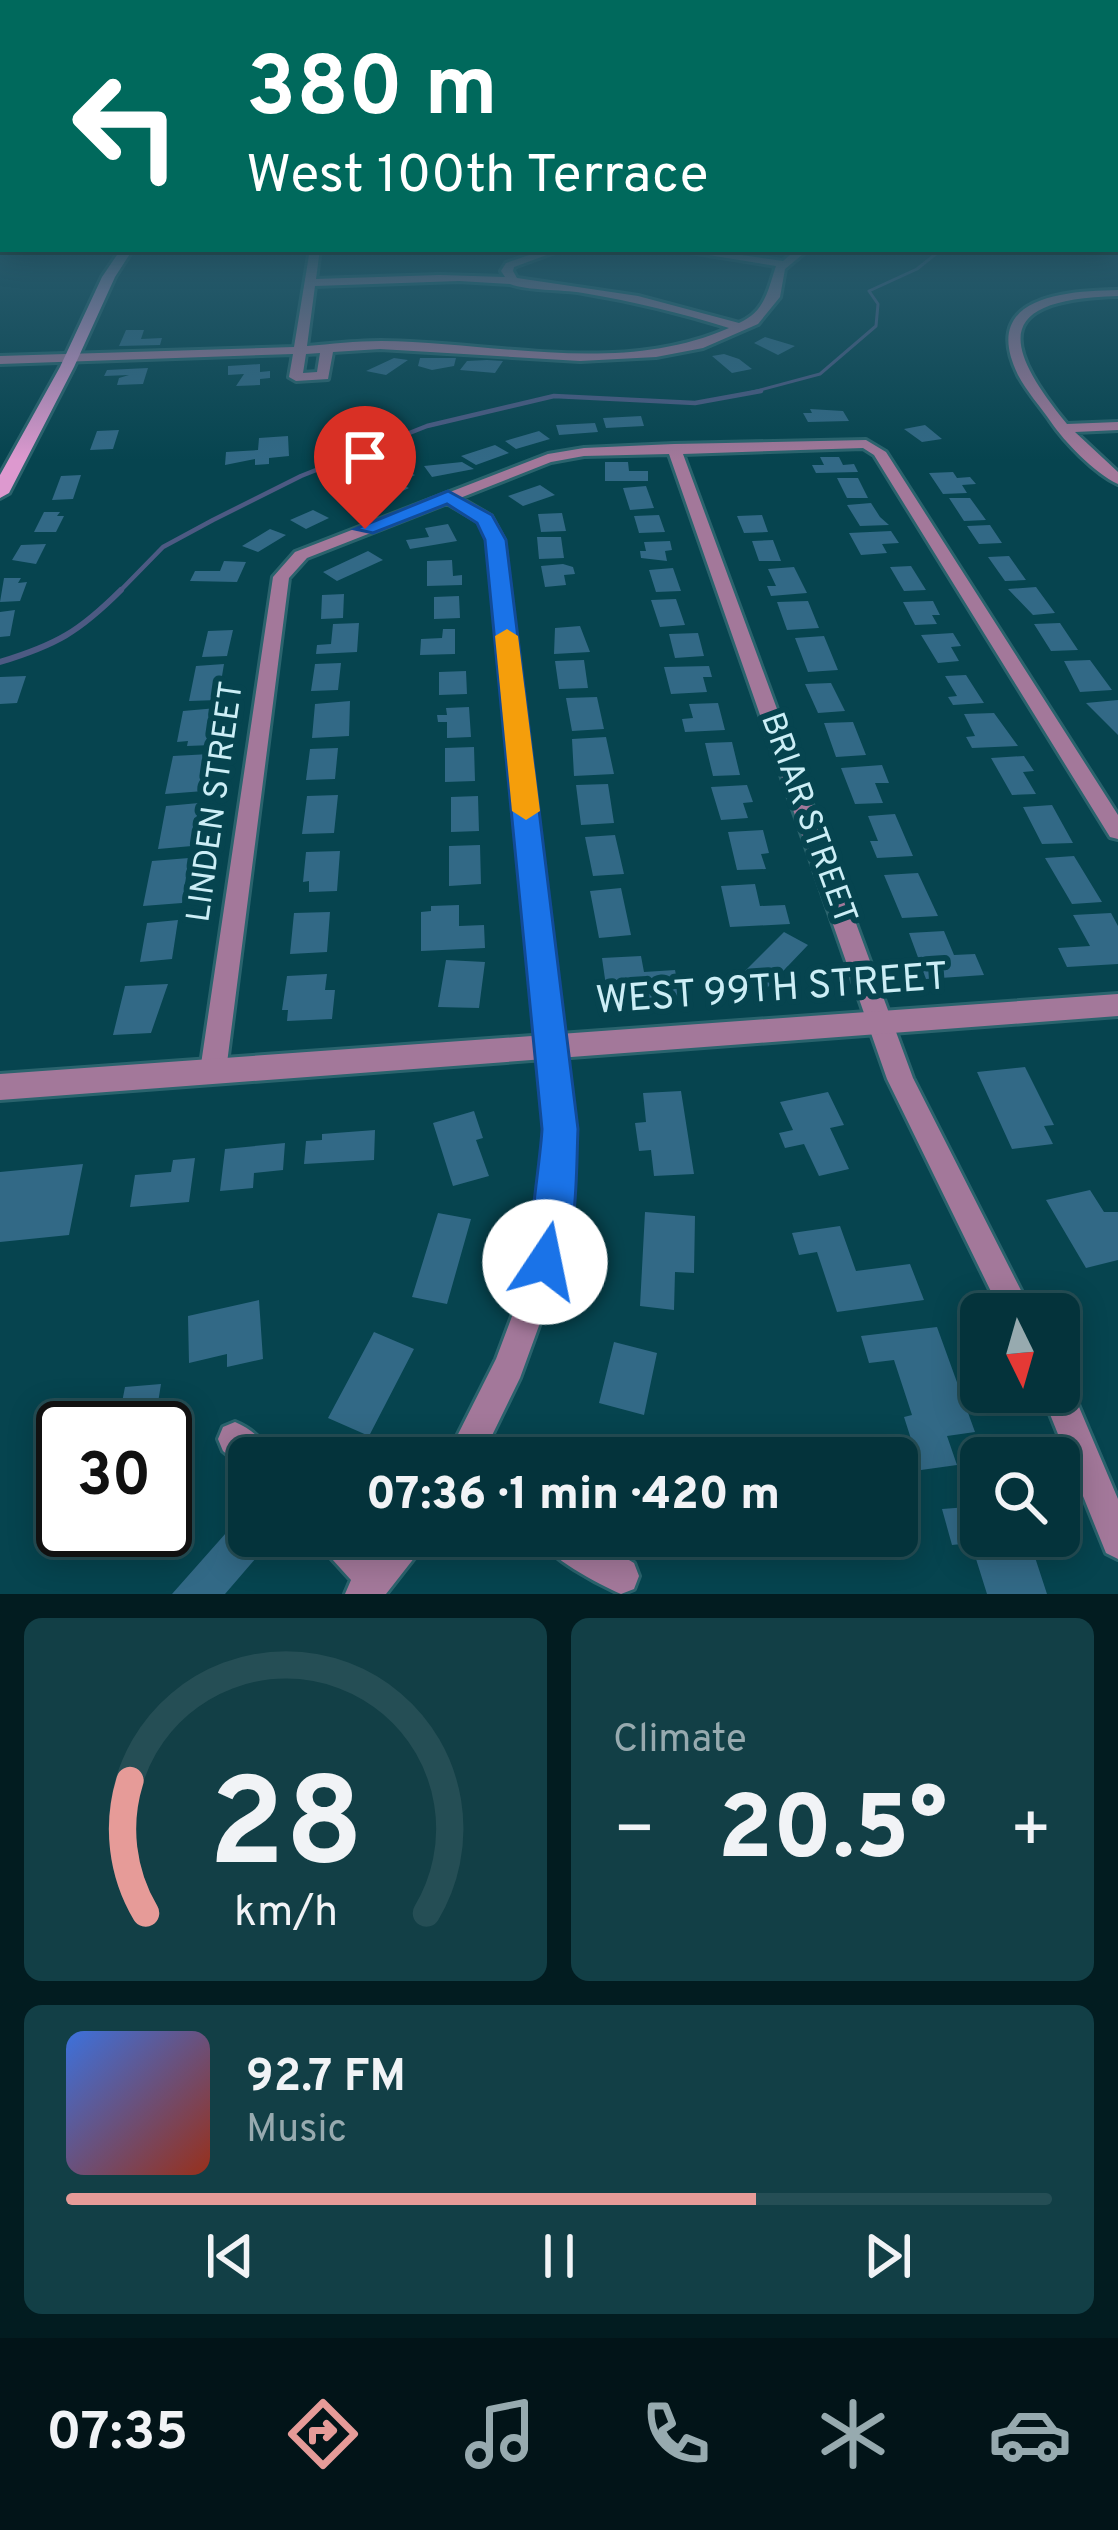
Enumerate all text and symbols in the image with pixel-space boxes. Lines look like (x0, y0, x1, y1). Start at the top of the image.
text: 380 m (246, 39, 498, 145)
icon: left (48, 48, 204, 204)
text: West 100th Terrace (246, 143, 709, 212)
pin (314, 406, 416, 529)
icon: arrive (332, 424, 398, 490)
street label: LINDEN STREET (179, 679, 255, 925)
street label: BRIAR STREET (749, 707, 865, 931)
street label: WEST 99TH STREET (594, 954, 950, 1028)
position arrow (482, 1199, 608, 1325)
north arrow (960, 1293, 1080, 1413)
map controls (960, 1293, 1080, 1557)
speed limit sign: 30 (36, 1401, 192, 1557)
button: search (960, 1437, 1080, 1557)
text: 07:36 · 1 min · 420 m (366, 1468, 780, 1525)
text: Climate (613, 1717, 747, 1766)
text: 28 (208, 1752, 363, 1910)
text: 20.5° (718, 1777, 947, 1890)
text: − (613, 1792, 656, 1875)
text: + (1009, 1792, 1052, 1875)
text: km/h (233, 1886, 338, 1940)
text: 92.7 FM (246, 2050, 406, 2107)
text: Music (246, 2107, 347, 2156)
icon: previous (197, 2223, 263, 2289)
icon: pause (526, 2223, 592, 2289)
icon: next (855, 2223, 921, 2289)
icon: directions (281, 2392, 365, 2476)
icon: music (458, 2392, 542, 2476)
icon: phone (634, 2392, 718, 2476)
icon: climate (811, 2392, 895, 2476)
icon: car (988, 2392, 1072, 2476)
text: 07:35 (46, 2400, 188, 2469)

